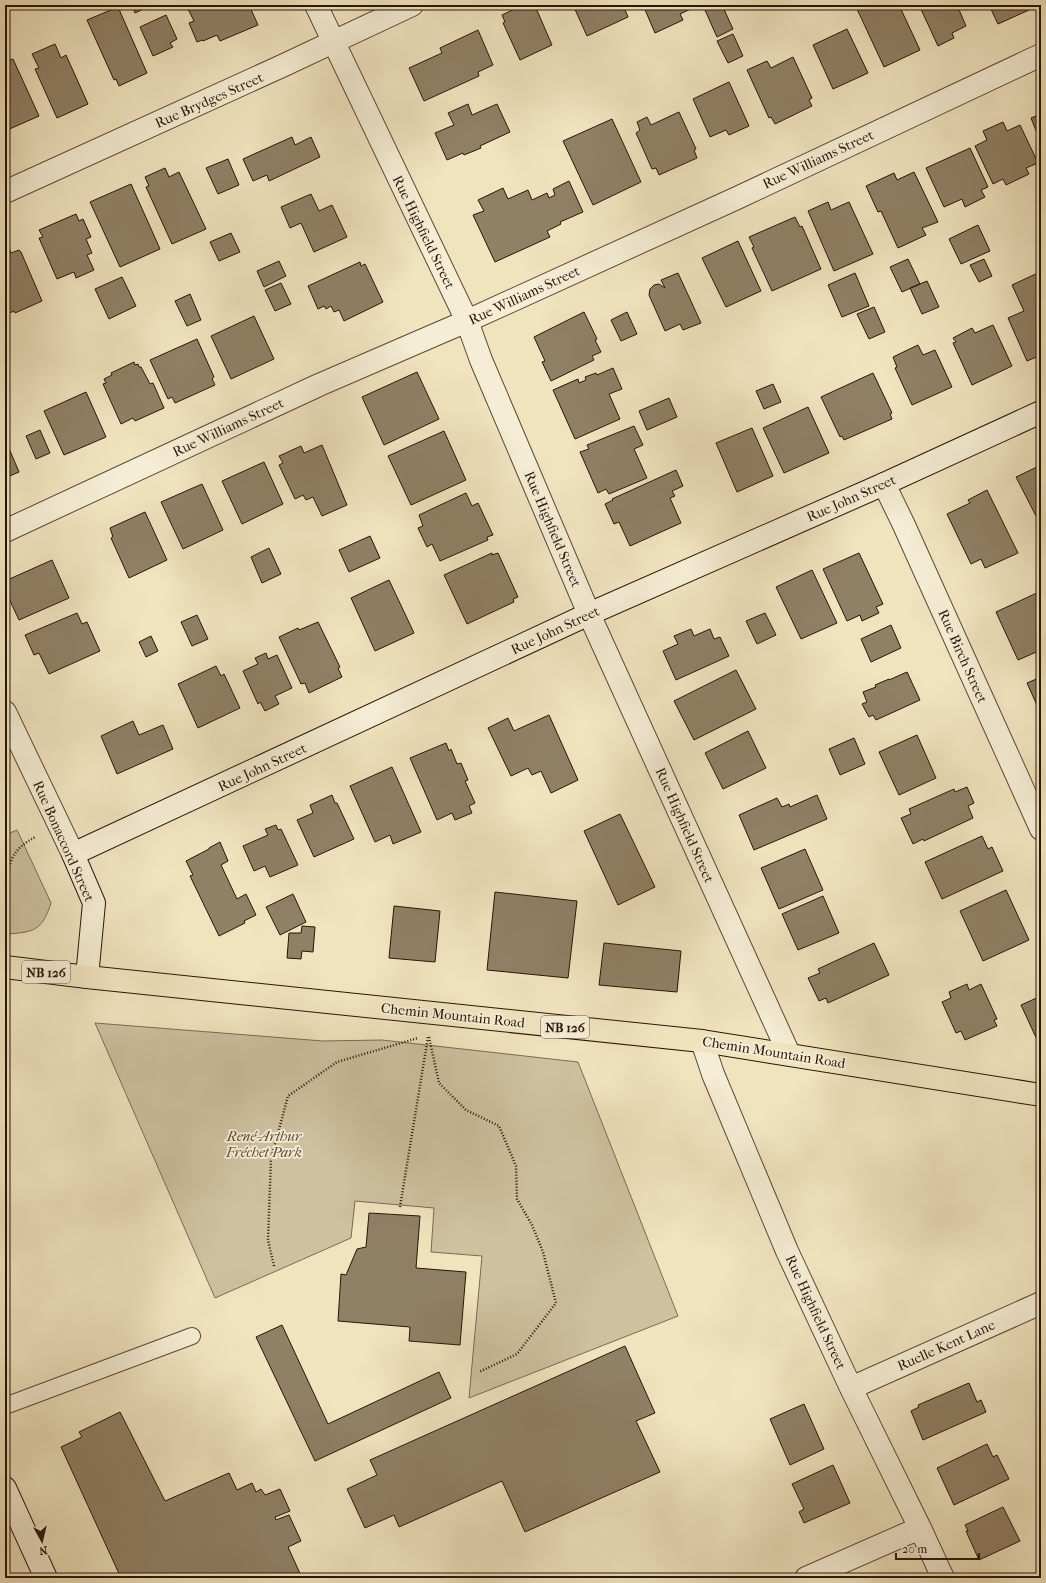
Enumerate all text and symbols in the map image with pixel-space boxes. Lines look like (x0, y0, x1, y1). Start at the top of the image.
street label: Rue Brydges Street (152, 69, 266, 132)
street label: Rue Williams Street (760, 126, 876, 193)
street label: Rue Highfield Street (389, 173, 458, 292)
street label: Rue Williams Street (466, 262, 582, 329)
street label: Rue Williams Street (170, 394, 286, 461)
street label: Rue Highfield Street (520, 469, 585, 590)
street label: Rue John Street (804, 471, 898, 526)
street label: Rue John Street (508, 603, 602, 658)
street label: Rue Birch Street (934, 607, 991, 706)
street label: Rue John Street (215, 740, 309, 795)
street label: Rue Highfield Street (652, 765, 718, 885)
street label: Rue Bonaccord Street (29, 778, 98, 905)
road number: NB 126 (22, 961, 70, 983)
street label: Chemin Mountain Road (380, 999, 526, 1032)
road number: NB 126 (541, 1016, 589, 1038)
street label: Chemin Mountain Road (701, 1033, 847, 1072)
park label: René-Arthur Fréchet Park (225, 1128, 303, 1161)
street label: Rue Highfield Street (782, 1252, 850, 1372)
street label: Ruelle Kent Lane (895, 1316, 998, 1375)
north arrow (22, 1521, 62, 1561)
scale bar (896, 1535, 979, 1561)
text: 20 m (902, 1542, 927, 1556)
text: N (38, 1543, 48, 1558)

